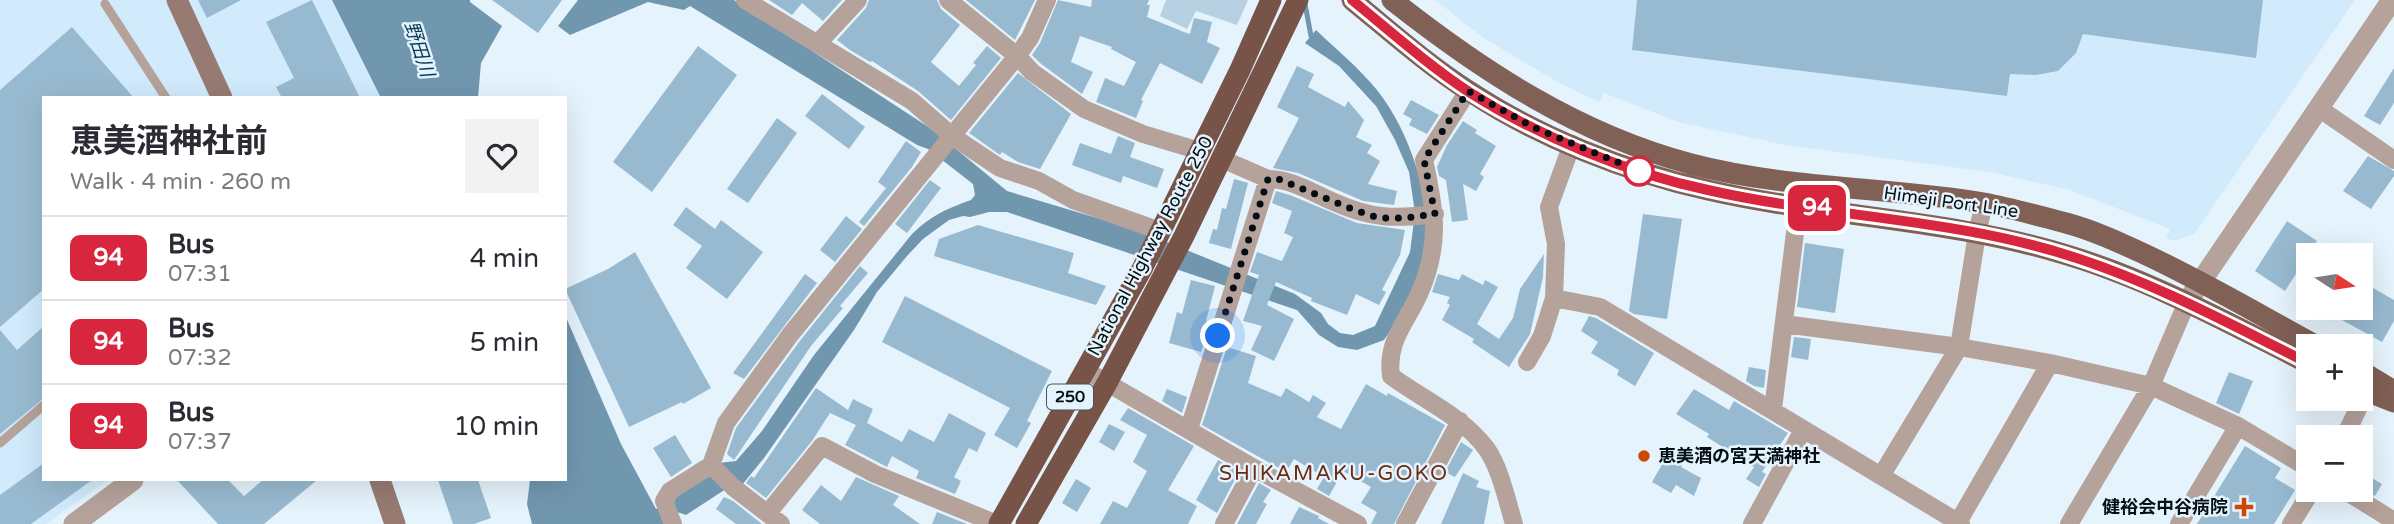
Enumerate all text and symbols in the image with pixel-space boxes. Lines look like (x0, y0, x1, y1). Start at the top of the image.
water label: 野田川 (400, 18, 439, 81)
button: heart (465, 119, 539, 193)
text: 恵美酒神社前 (70, 122, 268, 161)
street label: National Highway Route 250 (1083, 132, 1217, 360)
unlabelled marker (1624, 156, 1654, 186)
text: Walk · 4 min · 260 m (70, 168, 291, 196)
street label: Himeji Port Line (1882, 182, 2020, 222)
line badge: 94 (1786, 185, 1848, 231)
text: 94 (1802, 193, 1832, 222)
text: Bus (168, 229, 214, 260)
text: 94 (93, 243, 124, 272)
text: 4 min (470, 243, 539, 274)
north arrow (2296, 243, 2373, 320)
map controls (2296, 243, 2373, 502)
text: 07:31 (168, 260, 232, 288)
text: Bus (168, 313, 214, 344)
your location (1200, 318, 1235, 353)
text: 94 (93, 327, 124, 356)
text: 5 min (470, 327, 539, 358)
button: + (2296, 334, 2373, 411)
text: 07:32 (168, 344, 232, 372)
road number: 250 (1047, 384, 1093, 410)
text: Bus (168, 397, 214, 428)
text: 94 (93, 411, 124, 440)
text: 10 min (453, 411, 539, 442)
button: − (2296, 425, 2373, 502)
text: 07:37 (168, 428, 232, 456)
place label: 恵美酒の宮天満神社 (1658, 445, 1820, 467)
marker: 恵美酒の宮天満神社 (1636, 448, 1652, 464)
district label: SHIKAMAKU-GOKO (1219, 461, 1449, 486)
place label: 健裕会中谷病院 (2102, 496, 2228, 518)
marker: 健裕会中谷病院 (2234, 497, 2254, 517)

